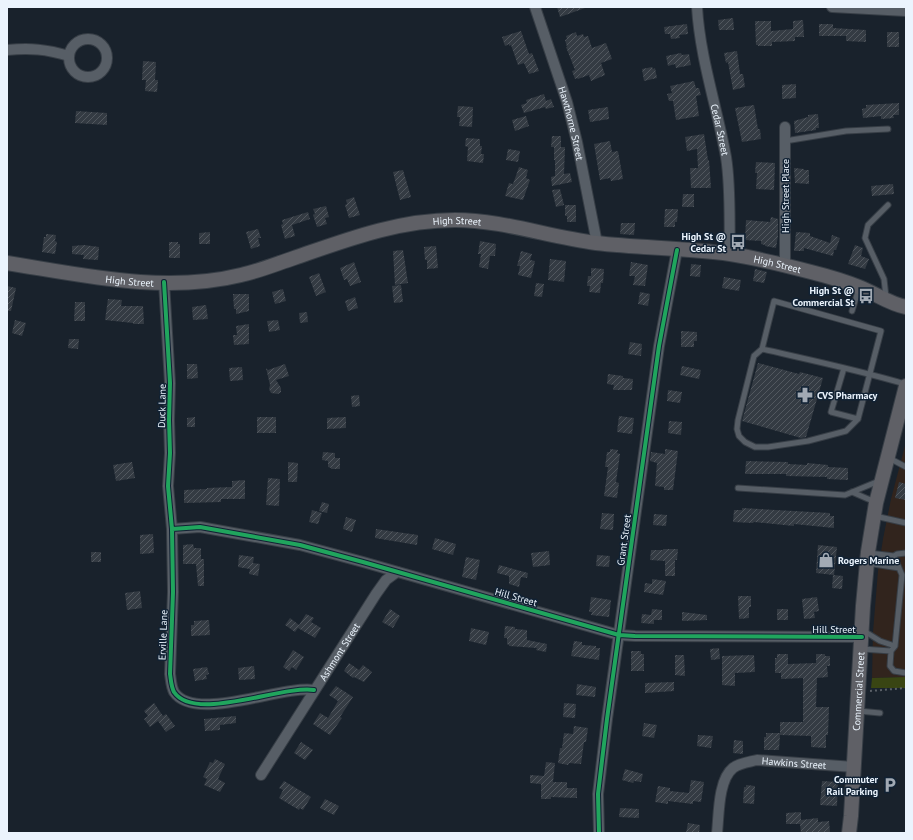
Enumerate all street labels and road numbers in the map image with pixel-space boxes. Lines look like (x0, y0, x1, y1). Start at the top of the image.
street label: Hawthorne Street (556, 85, 587, 162)
street label: Cedar Street (708, 103, 732, 157)
street label: High Street Place (779, 159, 792, 233)
street label: High Street (432, 213, 483, 228)
street label: High Street (752, 252, 803, 276)
street label: High Street (105, 272, 155, 289)
street label: Duck Lane (155, 384, 169, 428)
street label: Grant Street (614, 513, 634, 566)
street label: Hill Street (493, 585, 539, 609)
street label: Erville Lane (156, 610, 170, 660)
street label: Ashmont Street (316, 620, 363, 683)
street label: Hill Street (812, 623, 856, 636)
street label: Commercial Street (849, 651, 867, 731)
street label: Hawkins Street (761, 754, 827, 772)

